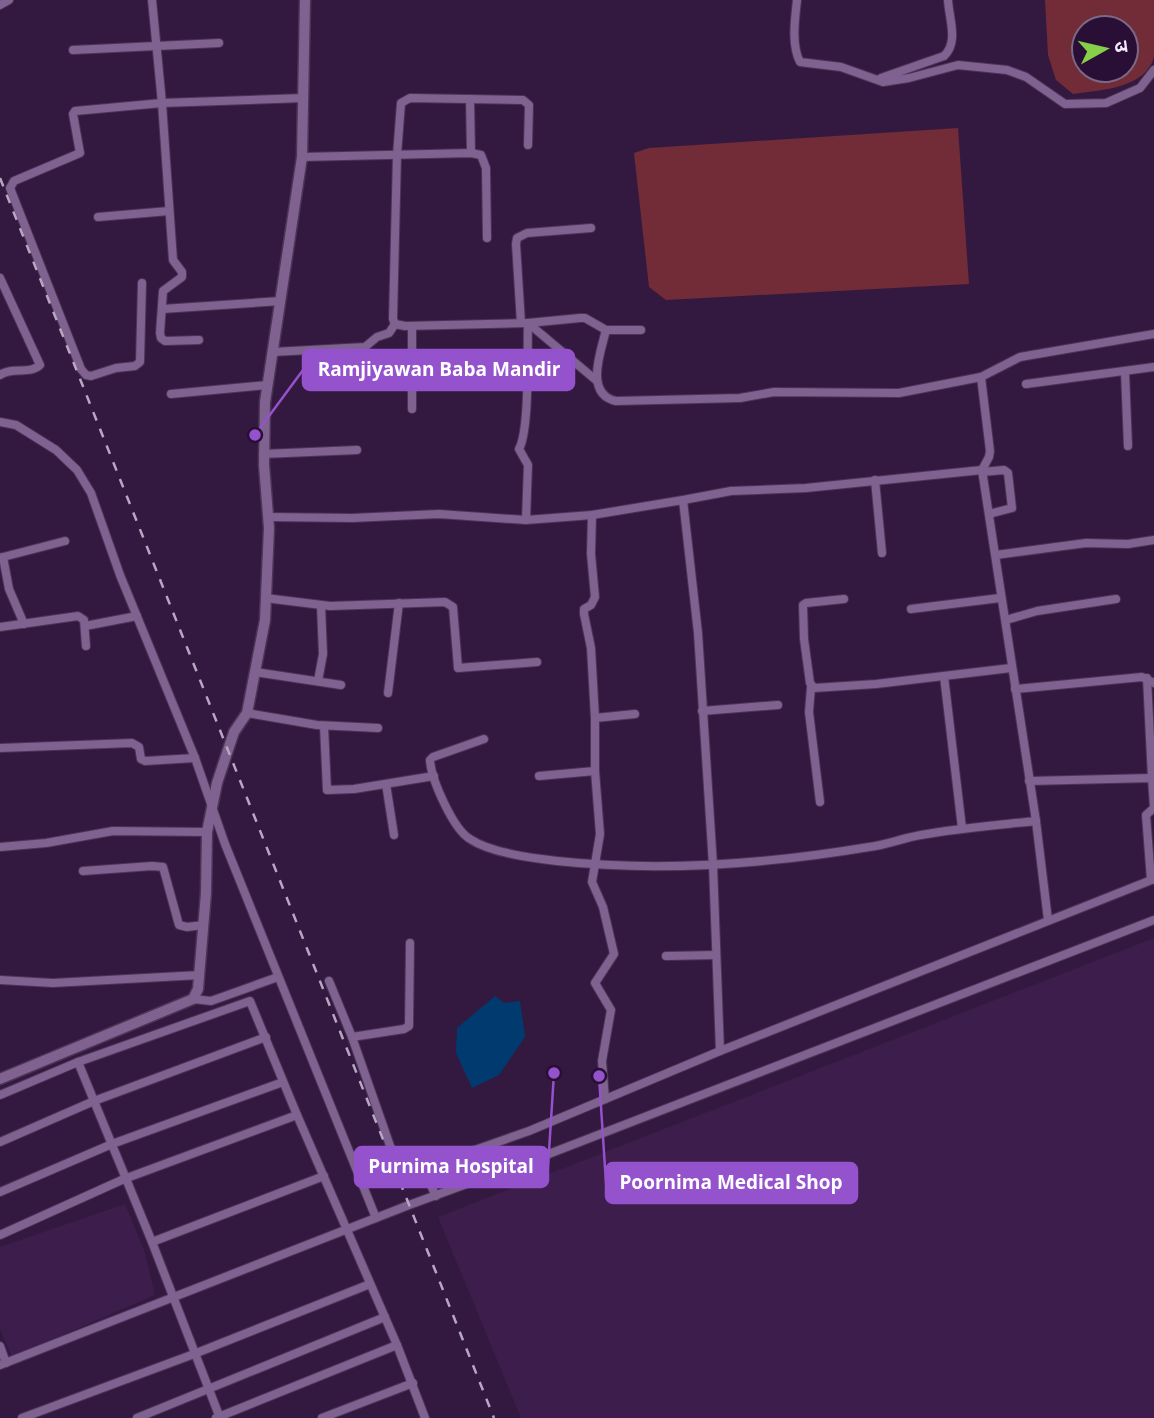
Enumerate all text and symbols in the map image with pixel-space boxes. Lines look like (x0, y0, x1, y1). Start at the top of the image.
north arrow (1070, 14, 1140, 84)
text: उ (1108, 39, 1136, 55)
callout: Ramjiyawan Baba Mandir (303, 350, 574, 390)
text: Ramjiyawan Baba Mandir (318, 356, 561, 382)
callout: Purnima Hospital (355, 1147, 548, 1187)
text: Purnima Hospital (368, 1153, 534, 1179)
callout: Poornima Medical Shop (606, 1163, 857, 1203)
text: Poornima Medical Shop (619, 1169, 843, 1195)

